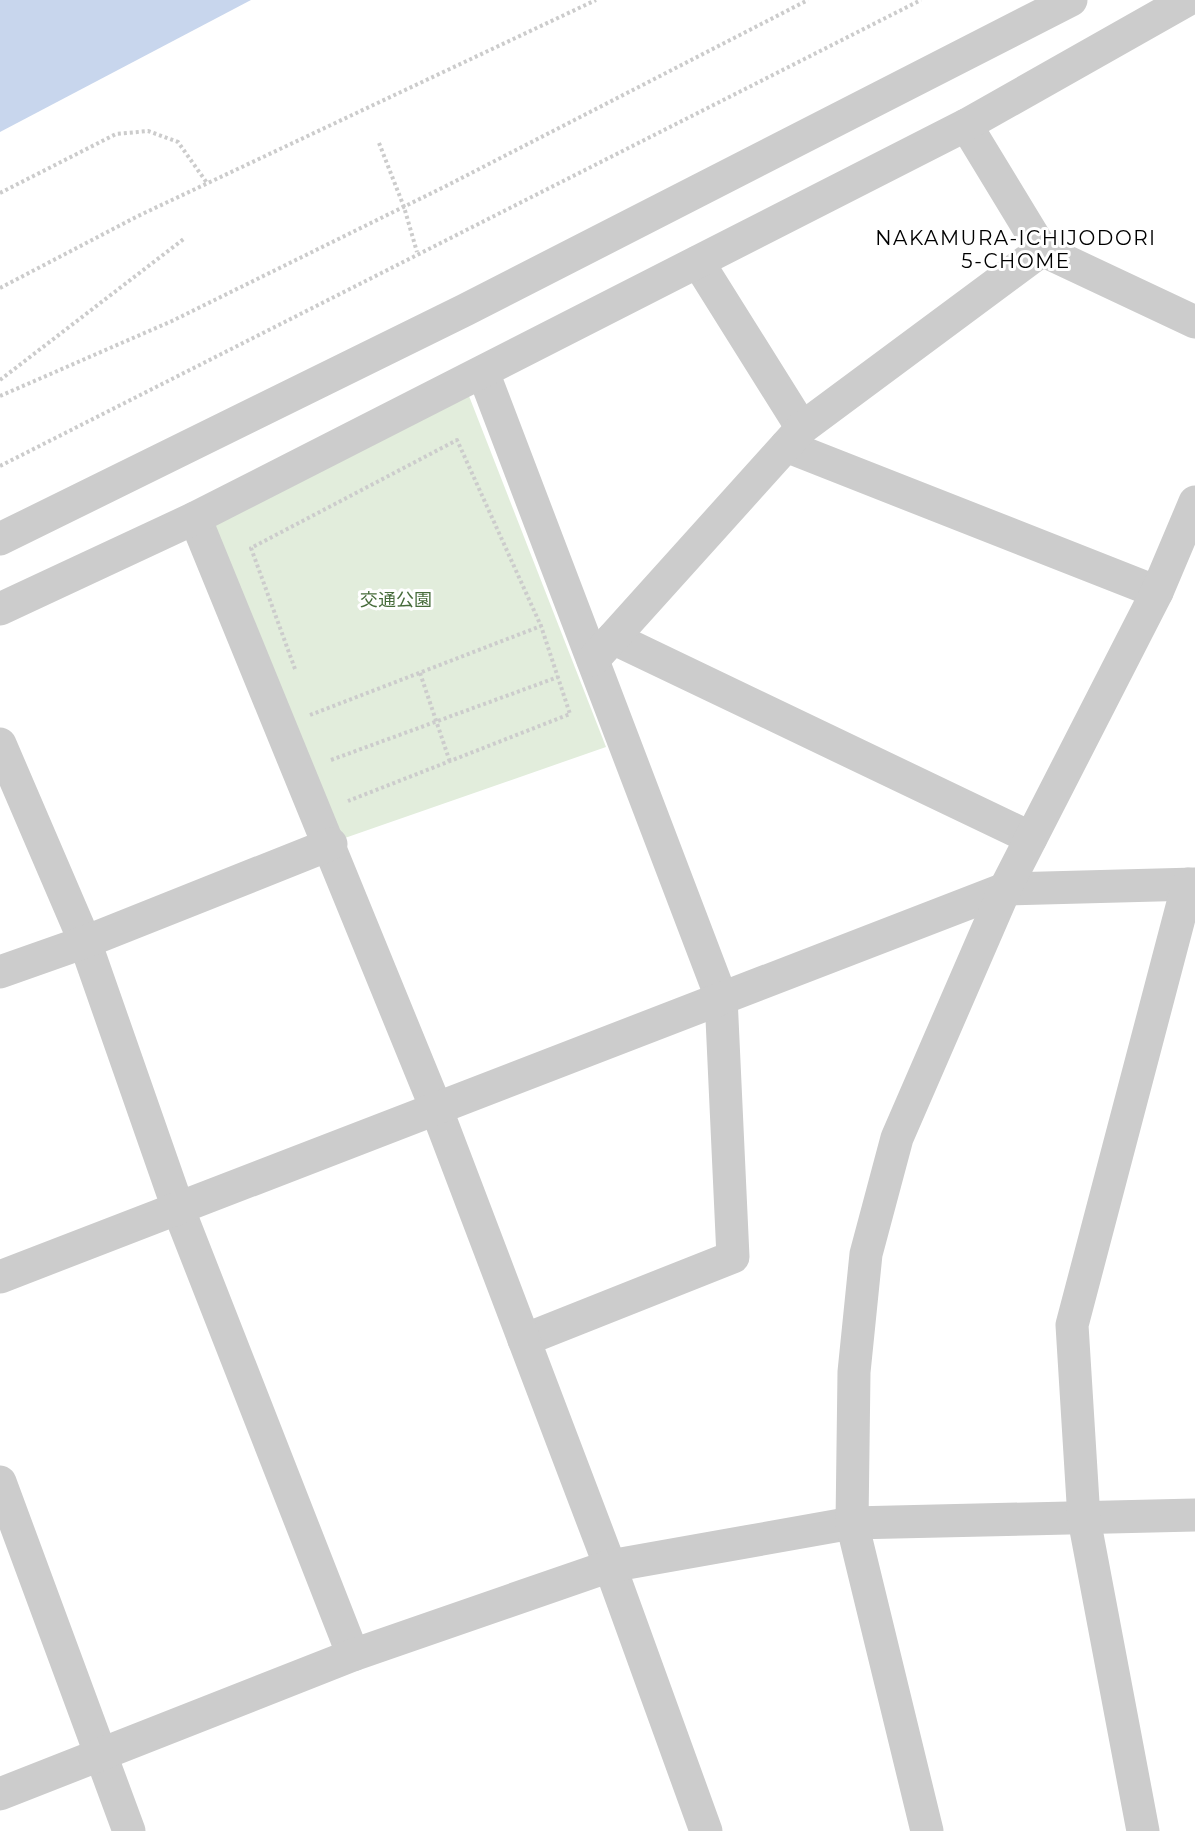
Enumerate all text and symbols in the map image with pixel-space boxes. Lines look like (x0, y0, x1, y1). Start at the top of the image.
district label: NAKAMURA-ICHIJODORI 5-CHOME (875, 226, 1157, 273)
park label: 交通公園 (360, 589, 432, 611)

